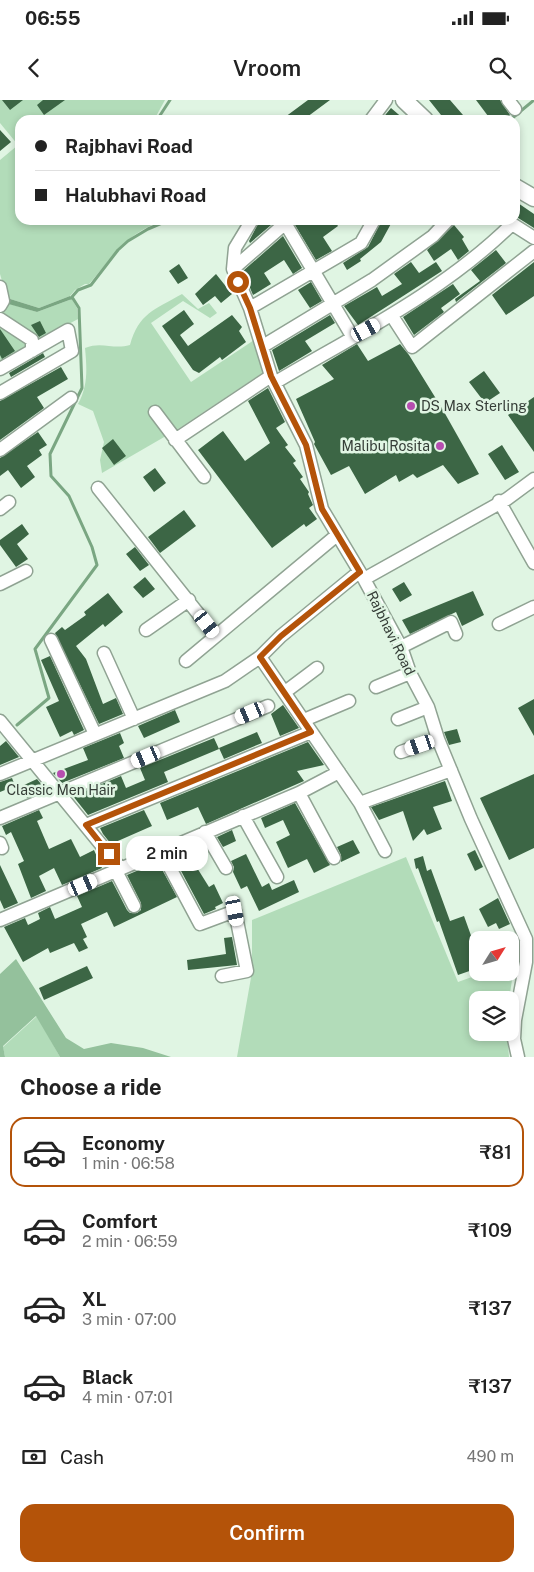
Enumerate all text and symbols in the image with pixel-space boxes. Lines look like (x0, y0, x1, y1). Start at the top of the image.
text: 06:55 (25, 7, 81, 29)
icon: back (20, 54, 48, 82)
icon: search (486, 54, 514, 82)
text: Vroom (233, 55, 301, 81)
text: Rajbhavi Road (65, 135, 193, 157)
text: Halubhavi Road (65, 184, 206, 206)
route start (227, 271, 249, 293)
car (349, 316, 382, 344)
place label: DS Max Sterling (421, 398, 527, 414)
marker: DS Max Sterling (405, 400, 417, 412)
place label: Malibu Rosita (342, 438, 430, 454)
marker: Malibu Rosita (434, 440, 446, 452)
street label: Rajbhavi Road (364, 588, 418, 678)
car (191, 608, 222, 640)
car (233, 700, 266, 726)
car (403, 733, 436, 757)
car (129, 744, 162, 770)
marker: Classic Men Hair (55, 768, 67, 780)
place label: Classic Men Hair (6, 782, 116, 798)
callout: 2 min (126, 836, 209, 872)
route end (98, 843, 120, 865)
text: 2 min (146, 844, 188, 863)
car (66, 872, 99, 898)
car (224, 895, 245, 927)
north arrow (469, 931, 519, 981)
map controls (469, 931, 519, 1041)
button: layers (469, 991, 519, 1041)
text: Choose a ride (20, 1074, 162, 1100)
icon: car (22, 1130, 67, 1175)
text: Economy (82, 1132, 165, 1154)
text: ₹81 (480, 1141, 512, 1163)
text: 1 min · 06:58 (82, 1154, 175, 1173)
icon: car (22, 1208, 67, 1253)
text: Comfort (82, 1210, 158, 1232)
text: ₹109 (468, 1219, 512, 1241)
text: 2 min · 06:59 (82, 1232, 177, 1251)
icon: car (22, 1286, 67, 1331)
text: XL (82, 1288, 107, 1310)
text: ₹137 (469, 1297, 512, 1319)
text: 3 min · 07:00 (82, 1310, 177, 1329)
icon: car (22, 1364, 67, 1409)
text: Black (82, 1366, 133, 1388)
text: ₹137 (469, 1375, 512, 1397)
text: 4 min · 07:01 (82, 1388, 173, 1407)
icon: cash (20, 1443, 48, 1471)
text: Cash (60, 1446, 104, 1468)
text: 490 m (467, 1447, 514, 1466)
button: Confirm (20, 1504, 514, 1562)

